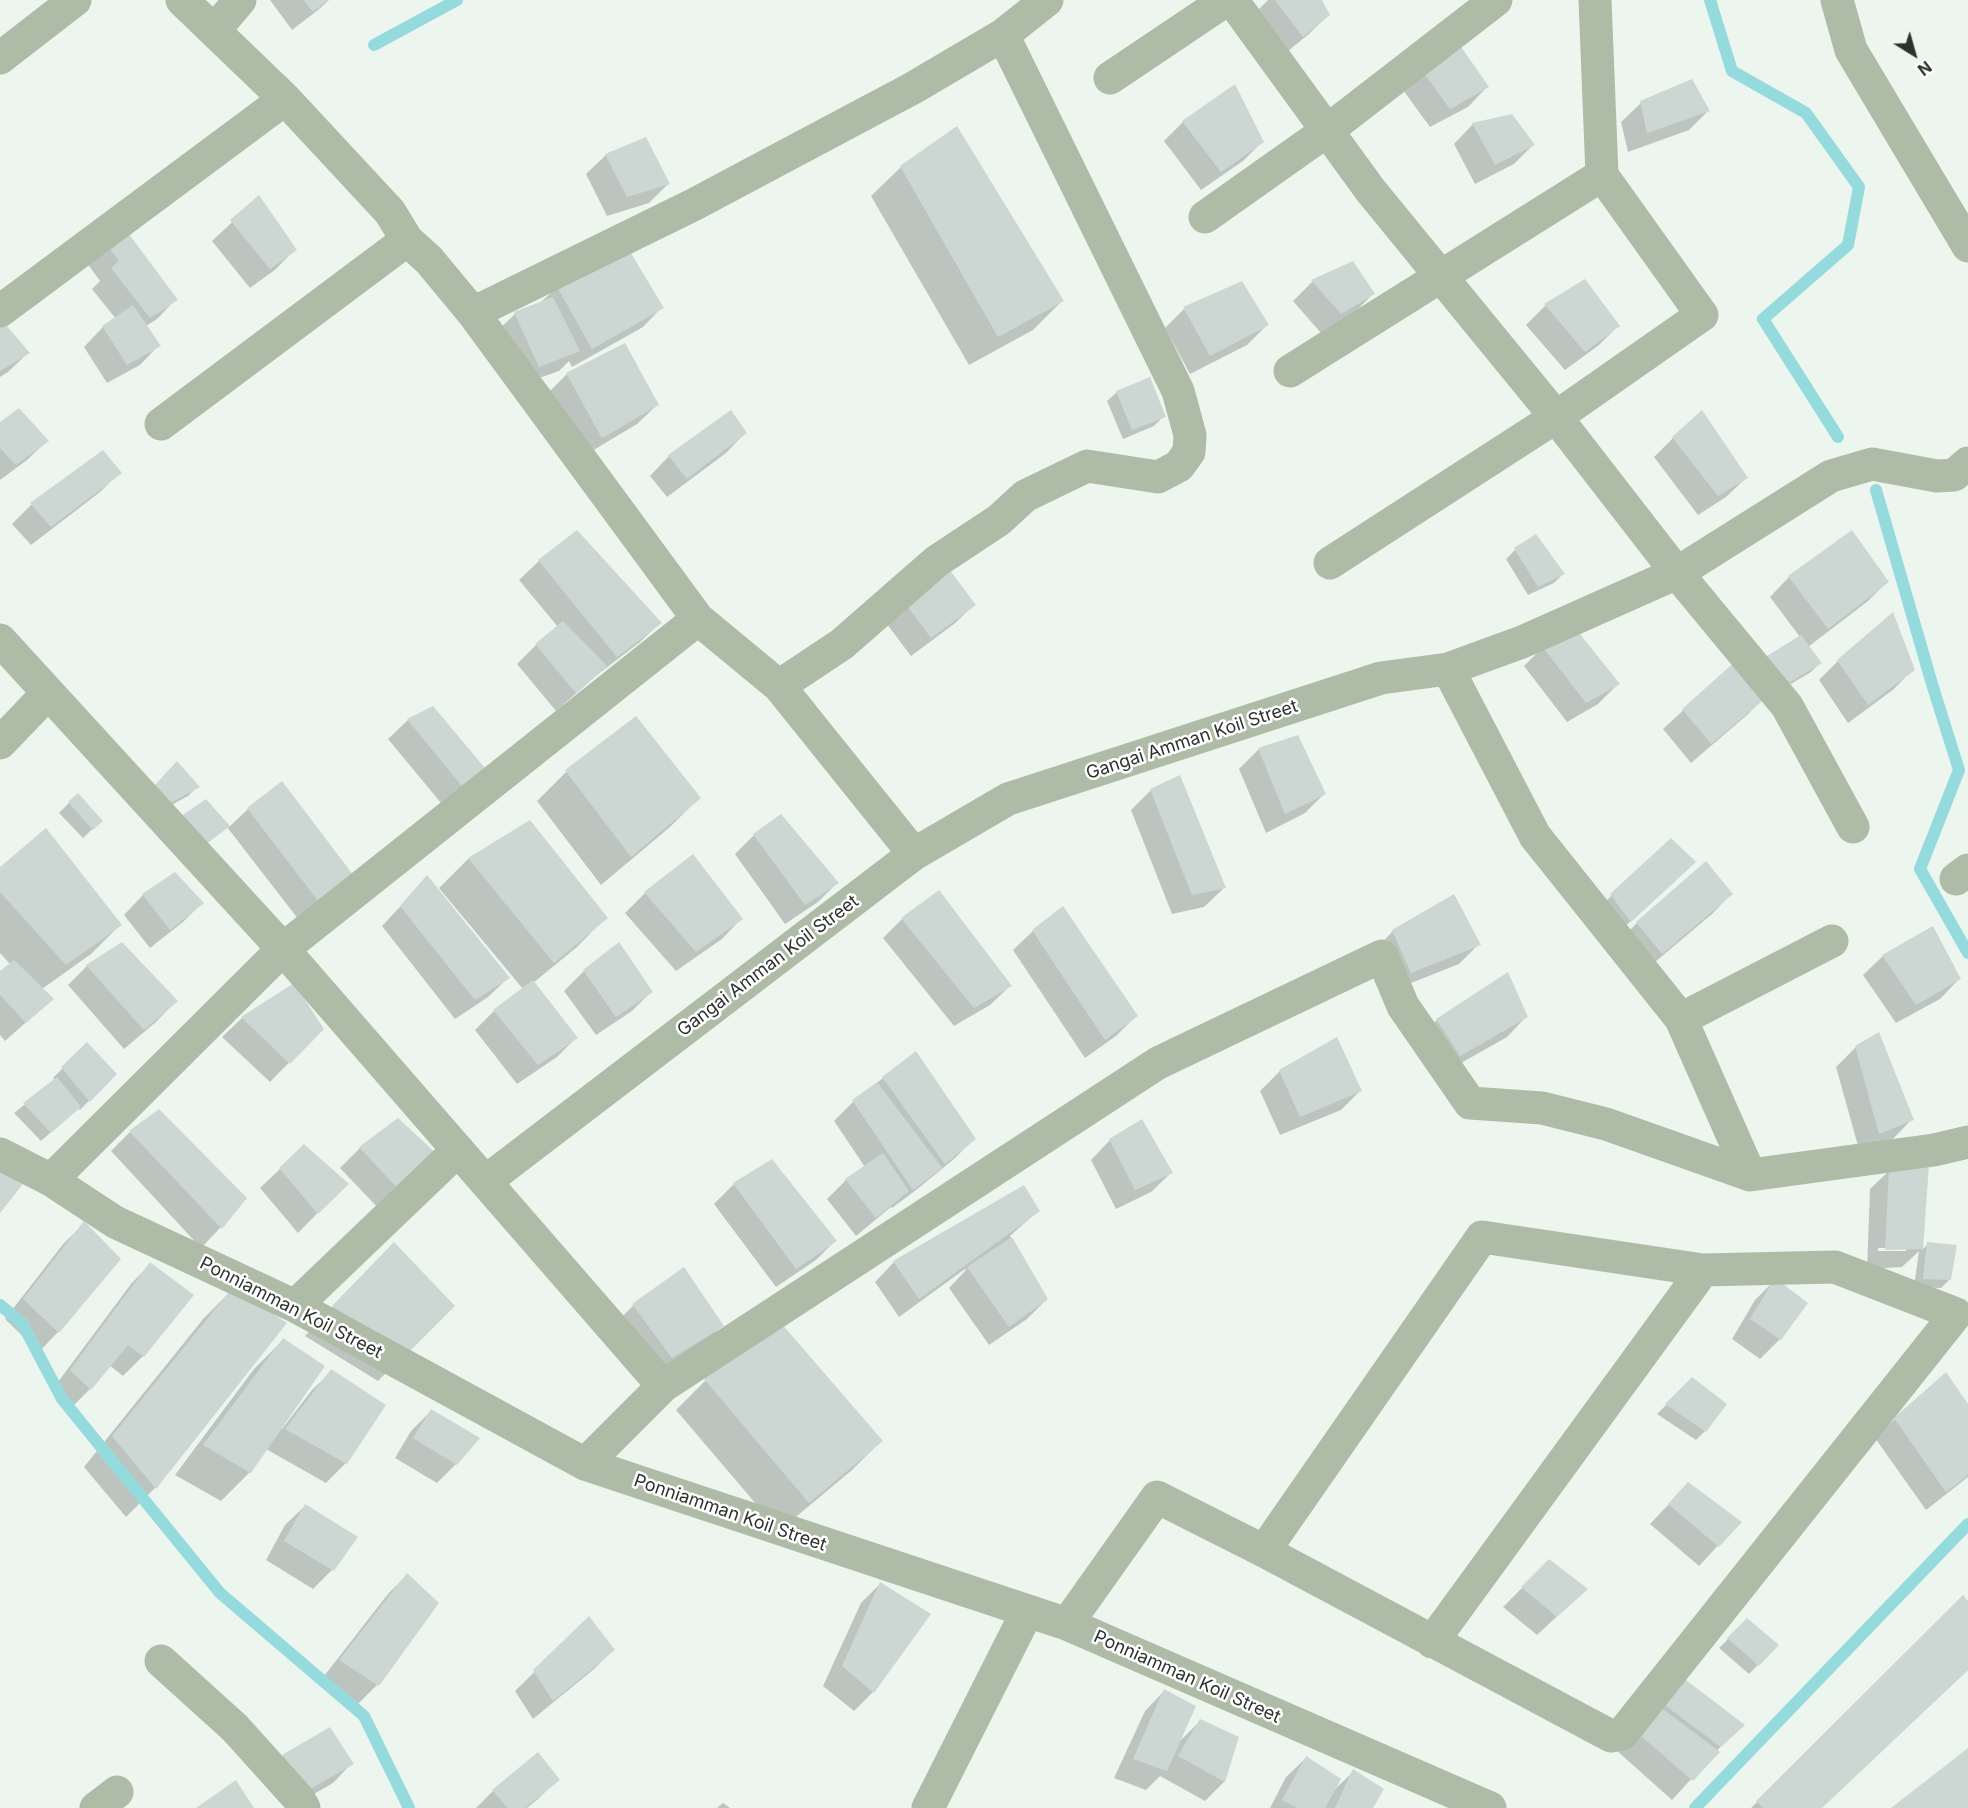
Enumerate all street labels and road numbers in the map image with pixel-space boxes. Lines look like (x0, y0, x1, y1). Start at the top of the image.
street label: Gangai Amman Koil Street (1083, 696, 1301, 784)
street label: Gangai Amman Koil Street (673, 891, 863, 1041)
street label: Ponniamman Koil Street (196, 1253, 386, 1363)
street label: Ponniamman Koil Street (631, 1470, 829, 1556)
street label: Ponniamman Koil Street (1090, 1626, 1284, 1728)

